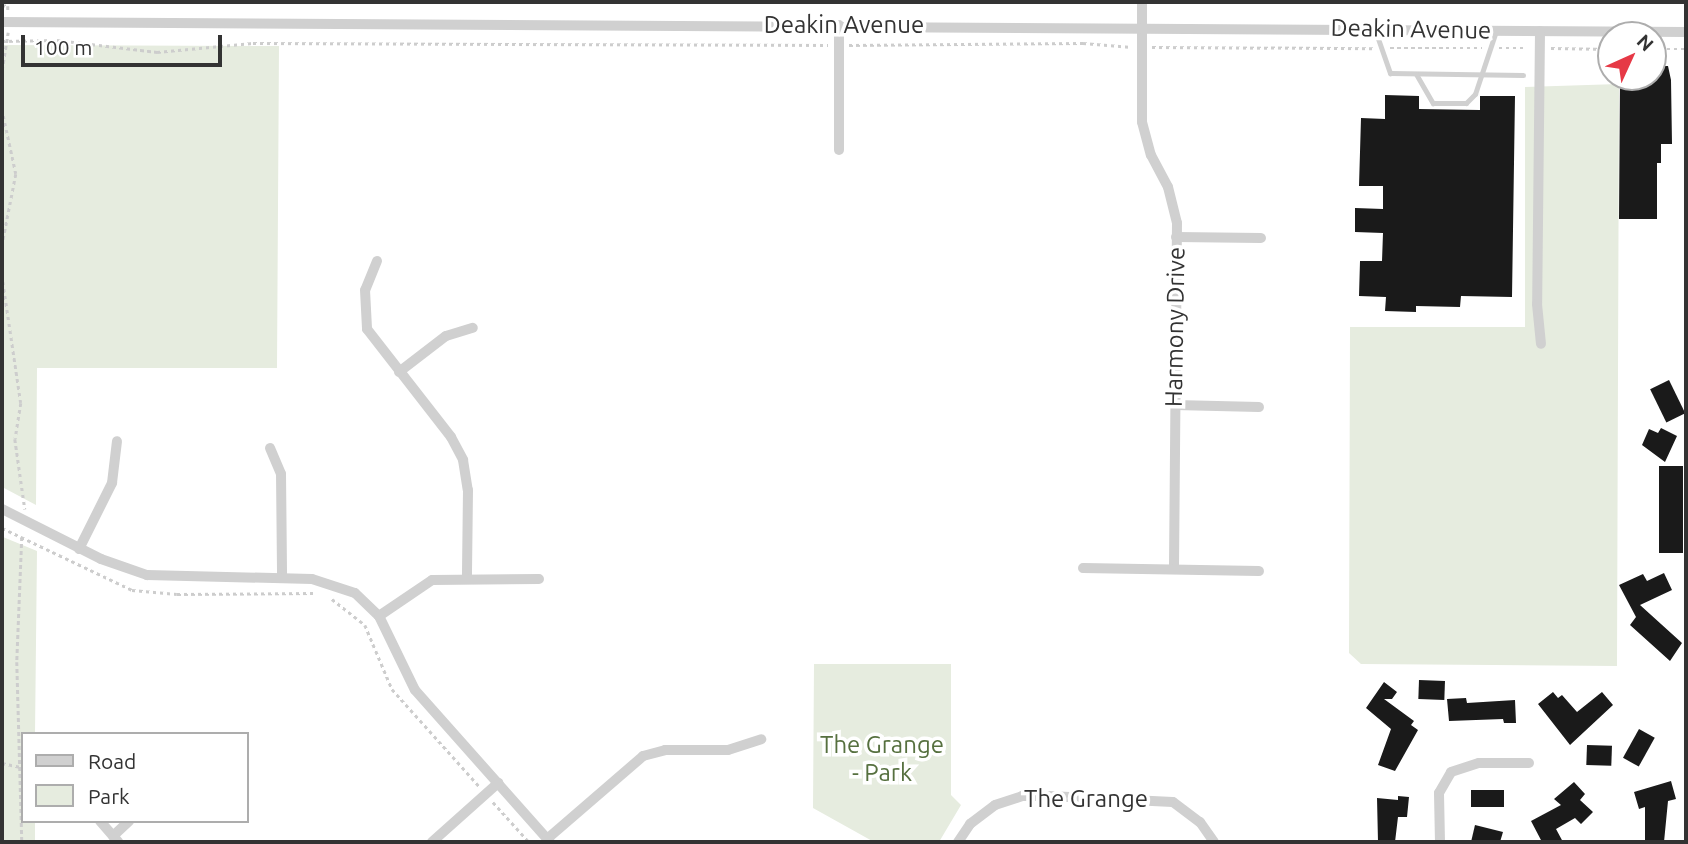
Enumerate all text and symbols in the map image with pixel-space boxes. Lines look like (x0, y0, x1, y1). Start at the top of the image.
street label: Deakin Avenue (764, 11, 924, 39)
street label: Deakin Avenue (1330, 13, 1492, 45)
scale bar (24, 21, 226, 65)
north arrow (1597, 21, 1667, 91)
text: N (1633, 30, 1658, 55)
text: 100 m (34, 35, 92, 59)
street label: Harmony Drive (1159, 247, 1191, 407)
park label: The Grange - Park (820, 731, 944, 787)
legend (21, 732, 248, 823)
text: Road (88, 749, 136, 773)
text: Park (88, 784, 130, 808)
street label: The Grange (1024, 785, 1148, 813)

